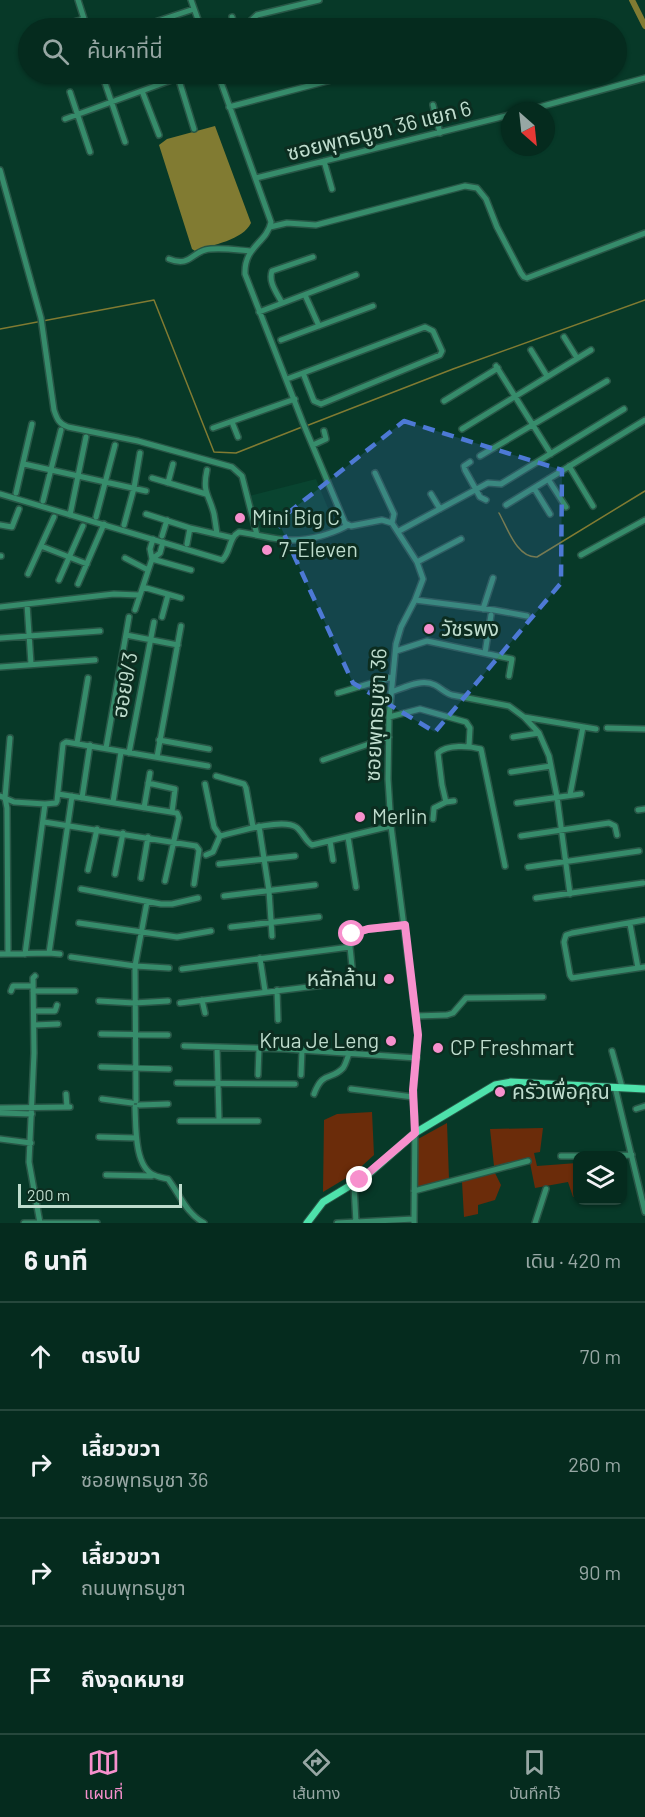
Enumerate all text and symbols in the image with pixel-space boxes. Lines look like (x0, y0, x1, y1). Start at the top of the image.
search box (18, 18, 627, 84)
icon: search (39, 35, 72, 68)
text: ค้นหาที่นี่ (87, 36, 163, 62)
street label: ซอยพุทธบูชา 36 แยก 6 (284, 95, 474, 167)
north arrow (501, 102, 555, 156)
place label: Mini Big C (252, 504, 340, 529)
marker: Mini Big C (233, 511, 247, 525)
place label: 7-Eleven (279, 536, 358, 561)
marker: 7-Eleven (260, 543, 274, 557)
place label: วัชรพง (441, 615, 499, 640)
marker: วัชรพง (422, 622, 436, 636)
street label: ซอยพุทธบูชา 36 (359, 648, 392, 782)
street label: ฮอย9/3 (105, 650, 142, 720)
place label: Merlin (372, 803, 427, 828)
marker: Merlin (353, 810, 367, 824)
route start (338, 920, 364, 946)
place label: หลักล้าน (307, 965, 377, 990)
marker: หลักล้าน (382, 972, 396, 986)
place label: Krua Je Leng (259, 1027, 379, 1052)
marker: Krua Je Leng (384, 1034, 398, 1048)
place label: CP Freshmart (450, 1034, 575, 1059)
marker: CP Freshmart (431, 1041, 445, 1055)
place label: ครัวเพื่อคุณ (512, 1077, 610, 1105)
marker: ครัวเพื่อคุณ (493, 1085, 507, 1099)
map controls (573, 1151, 627, 1205)
button: layers (573, 1151, 627, 1205)
route end (346, 1166, 372, 1192)
scale bar (18, 1181, 182, 1208)
text: 200 m (27, 1185, 70, 1204)
text: 6 นาที (24, 1244, 88, 1275)
text: เดิน · 420 m (525, 1248, 621, 1272)
icon: ahead (24, 1340, 57, 1373)
text: ตรงไป (81, 1341, 141, 1367)
text: 70 m (580, 1344, 621, 1368)
text: เลี้ยวขวา (81, 1434, 161, 1460)
icon: right (24, 1448, 57, 1481)
text: 260 m (568, 1452, 621, 1476)
text: ซอยพุทธบูชา 36 (81, 1467, 208, 1491)
text: เลี้ยวขวา (81, 1542, 161, 1568)
icon: right (24, 1556, 57, 1589)
text: 90 m (579, 1560, 621, 1584)
text: ถนนพุทธบูชา (81, 1575, 186, 1599)
icon: arrive (24, 1664, 57, 1697)
text: ถึงจุดหมาย (81, 1665, 185, 1691)
tab: แผนที่ (84, 1746, 123, 1806)
tab: เส้นทาง (292, 1746, 340, 1806)
tab: บันทึกไว้ (509, 1746, 561, 1806)

